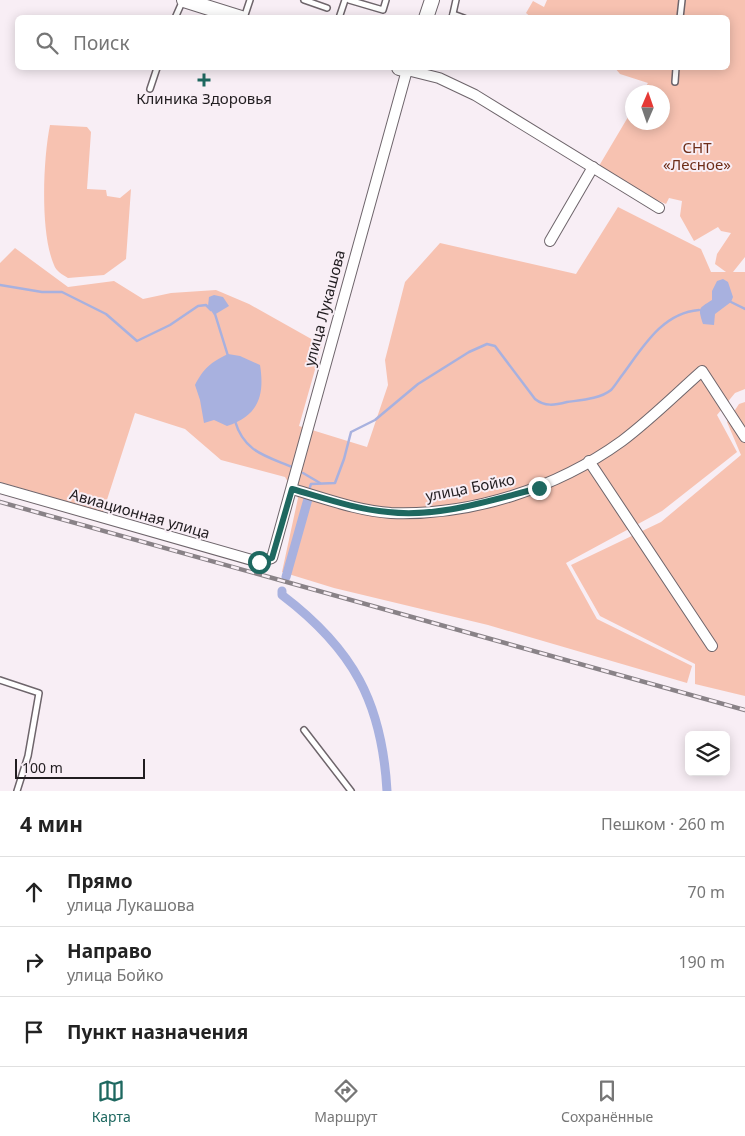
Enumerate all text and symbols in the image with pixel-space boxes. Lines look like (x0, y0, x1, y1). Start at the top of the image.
search box (15, 15, 730, 70)
icon: search (33, 29, 61, 57)
text: Поиск (73, 30, 129, 56)
marker: Клиника Здоровья (197, 73, 211, 87)
north arrow (625, 85, 670, 130)
place label: Клиника Здоровья (136, 88, 272, 108)
park label: СНТ «Лесное» (663, 137, 731, 174)
street label: улица Лукашова (299, 248, 349, 368)
street label: улица Бойко (424, 469, 516, 505)
route end (528, 477, 551, 500)
street label: Авиационная улица (68, 483, 212, 543)
route start (248, 551, 271, 574)
map controls (685, 731, 730, 776)
button: layers (685, 731, 730, 776)
scale bar (15, 756, 145, 779)
text: 100 m (22, 758, 63, 777)
text: 4 мин (20, 810, 83, 838)
text: Пешком · 260 m (601, 813, 725, 835)
text: Прямо (67, 868, 133, 894)
icon: ahead (20, 878, 48, 906)
text: 70 m (688, 881, 725, 903)
text: улица Лукашова (67, 894, 195, 916)
text: Направо (67, 938, 152, 964)
icon: right (20, 948, 48, 976)
text: 190 m (678, 951, 725, 973)
text: улица Бойко (67, 964, 163, 986)
icon: arrive (20, 1018, 48, 1046)
text: Пункт назначения (67, 1019, 248, 1045)
tab: Карта (92, 1077, 131, 1126)
tab: Маршрут (314, 1077, 377, 1126)
tab: Сохранённые (561, 1077, 653, 1126)

